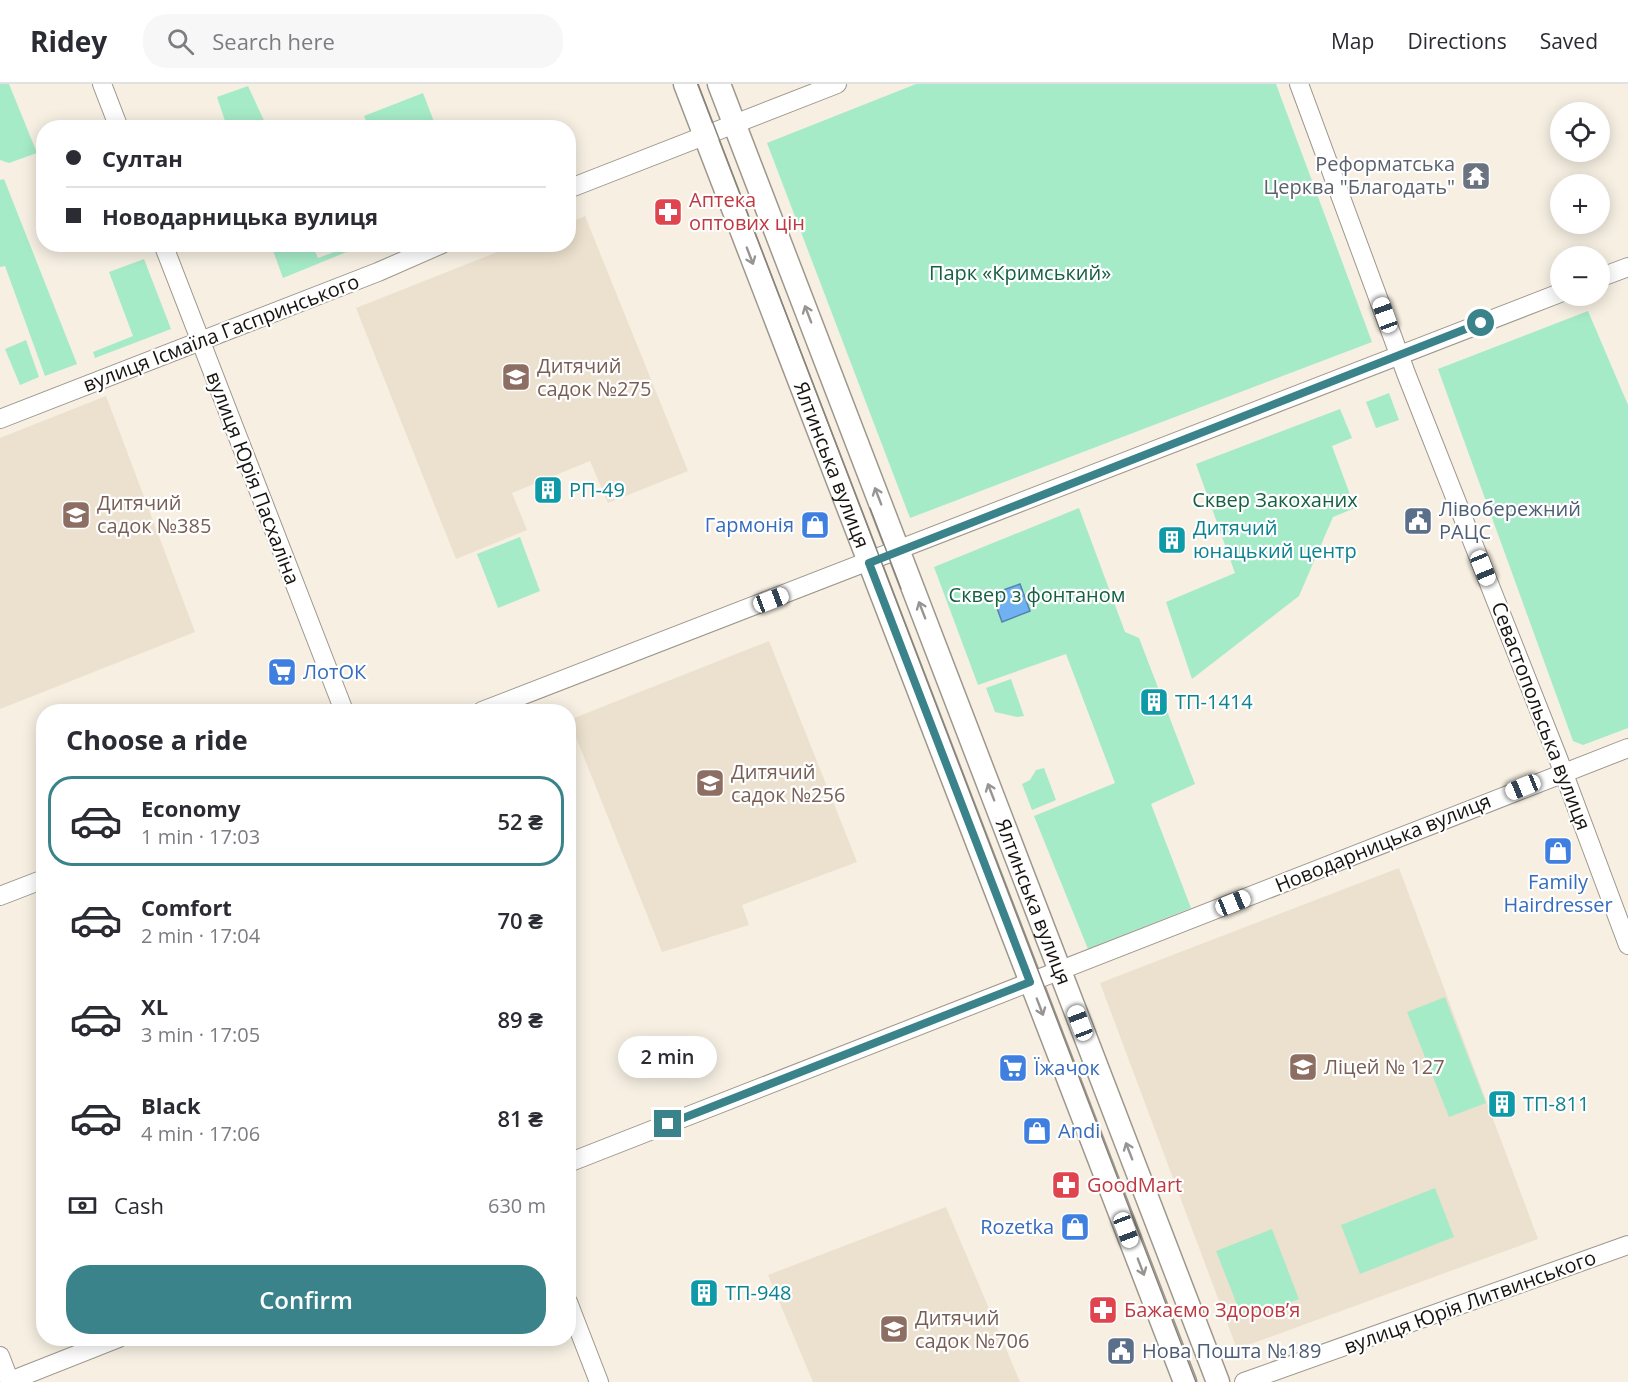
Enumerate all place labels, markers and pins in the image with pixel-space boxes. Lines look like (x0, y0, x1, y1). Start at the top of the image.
place label: Реформатська Церква "Благодать" (1263, 150, 1455, 200)
temple icon: Реформатська Церква "Благодать" (1460, 160, 1492, 192)
place label: Аптека оптових цін (689, 186, 805, 236)
pharmacy icon: Аптека оптових цін (652, 196, 684, 228)
place label: Дитячий садок №275 (537, 352, 651, 402)
school or university icon: Дитячий садок №275 (500, 361, 532, 393)
building icon: РП-49 (532, 474, 564, 506)
place label: РП-49 (569, 476, 625, 503)
place label: Дитячий садок №385 (97, 489, 211, 539)
place label: Лівобережний РАЦС (1439, 495, 1581, 545)
school or university icon: Дитячий садок №385 (60, 499, 92, 531)
public building icon: Лівобережний РАЦС (1402, 505, 1434, 537)
shop icon: Гармонія (799, 509, 831, 541)
place label: Гармонія (705, 511, 794, 538)
place label: Дитячий юнацький центр (1193, 514, 1357, 564)
building icon: Дитячий юнацький центр (1156, 524, 1188, 556)
supermarket icon: ЛотОК (266, 656, 298, 688)
place label: ЛотОК (303, 658, 367, 685)
building icon: ТП-1414 (1138, 686, 1170, 718)
place label: ТП-1414 (1175, 688, 1253, 715)
place label: Дитячий садок №256 (731, 758, 845, 808)
school or university icon: Дитячий садок №256 (694, 767, 726, 799)
shop icon: Family Hairdresser (1542, 835, 1574, 867)
place label: Family Hairdresser (1503, 868, 1613, 918)
school or university icon: Ліцей № 127 (1287, 1051, 1319, 1083)
supermarket icon: Їжачок (997, 1052, 1029, 1084)
place label: Ліцей № 127 (1324, 1053, 1445, 1080)
place label: Їжачок (1034, 1054, 1101, 1081)
building icon: ТП-811 (1486, 1088, 1518, 1120)
place label: ТП-811 (1523, 1090, 1589, 1117)
shop icon: Andi (1021, 1115, 1053, 1147)
place label: Andi (1058, 1117, 1100, 1144)
pharmacy icon: GoodMart (1050, 1169, 1082, 1201)
place label: GoodMart (1087, 1171, 1182, 1198)
shop icon: Rozetka (1059, 1211, 1091, 1243)
place label: Rozetka (980, 1213, 1054, 1240)
building icon: ТП-948 (688, 1277, 720, 1309)
place label: ТП-948 (725, 1279, 791, 1306)
pharmacy icon: Бажаємо Здоров’я (1087, 1294, 1119, 1326)
place label: Бажаємо Здоров’я (1124, 1296, 1300, 1323)
place label: Дитячий садок №706 (915, 1304, 1029, 1354)
school or university icon: Дитячий садок №706 (878, 1313, 910, 1345)
public building icon: Нова Пошта №189 (1105, 1335, 1137, 1367)
place label: Нова Пошта №189 (1142, 1337, 1321, 1364)

